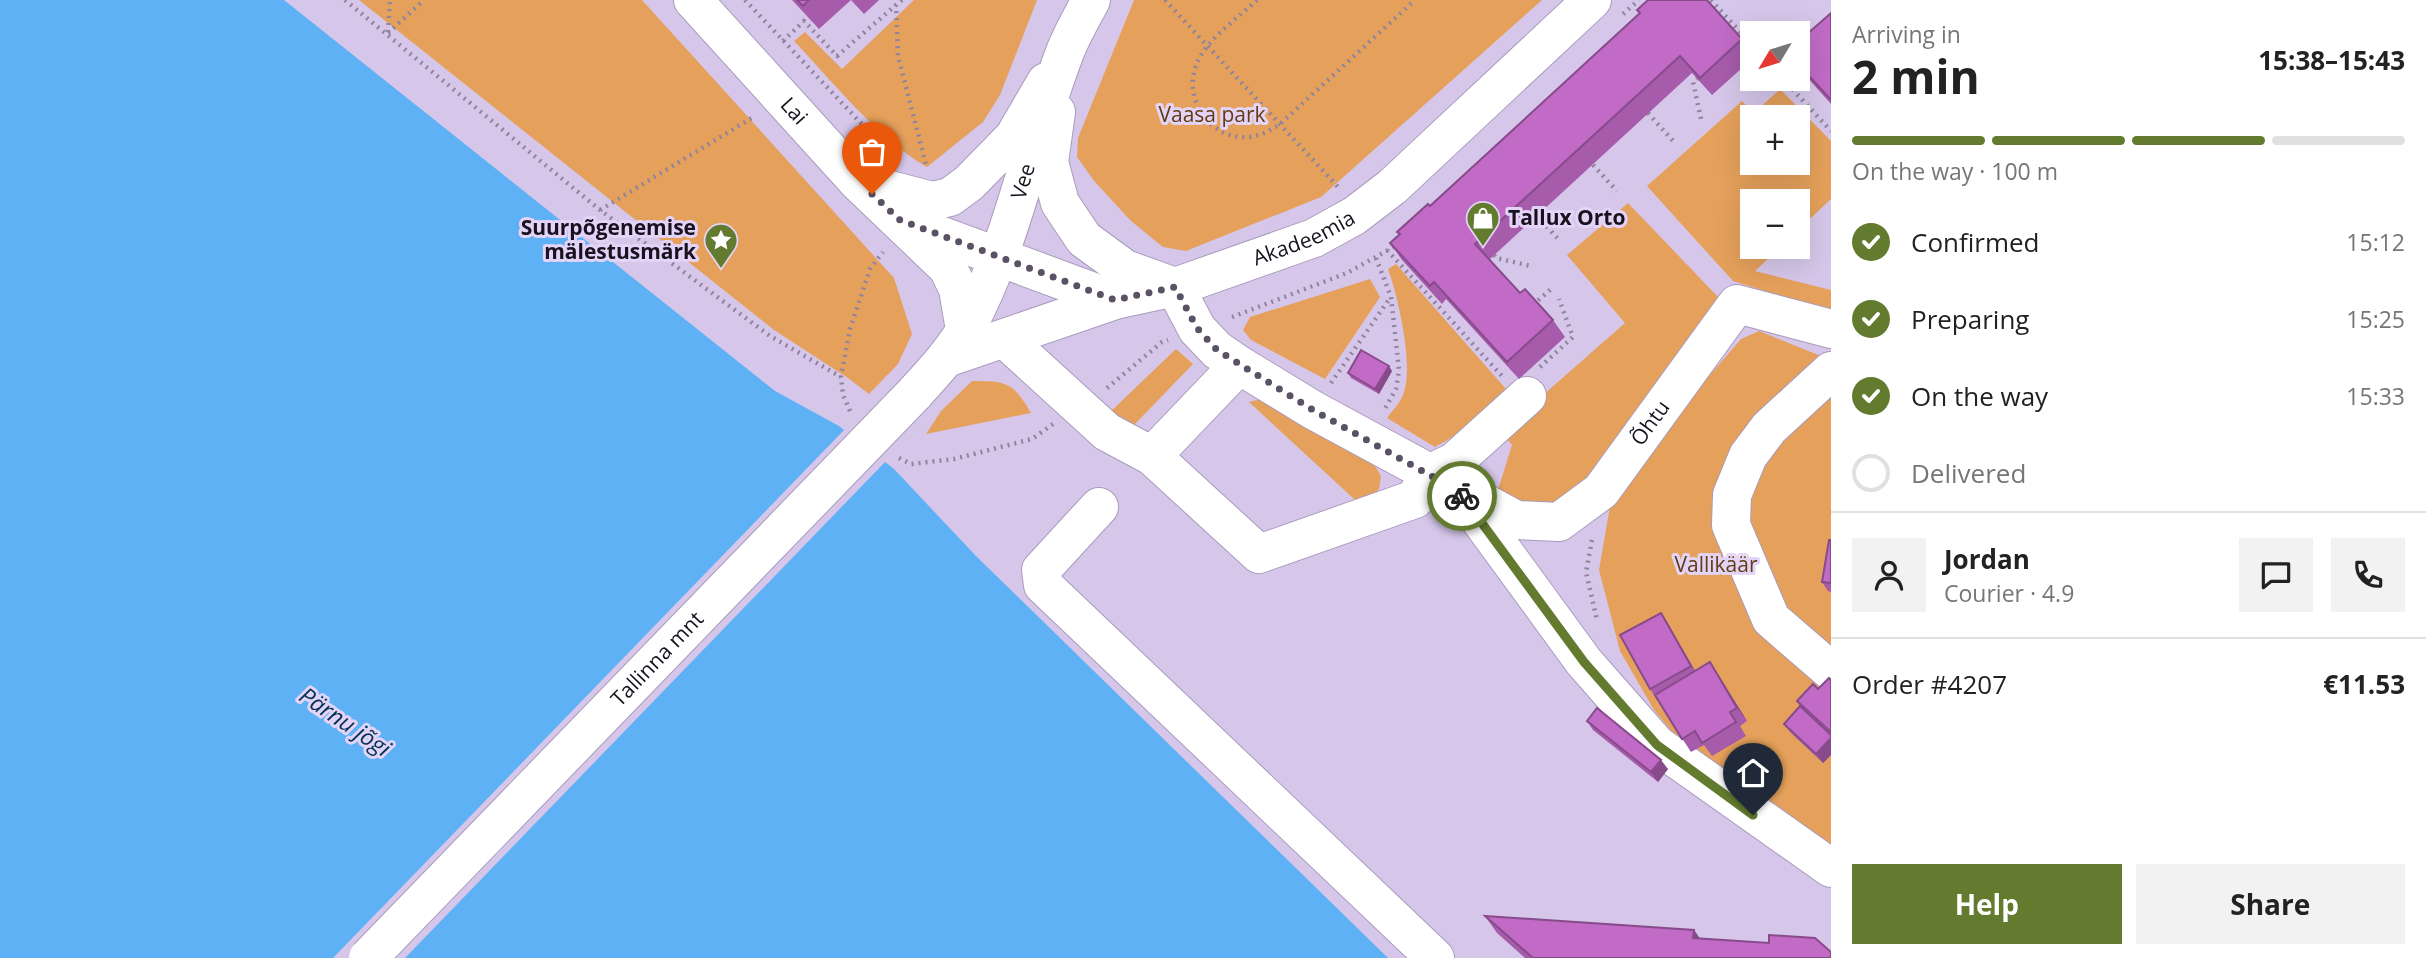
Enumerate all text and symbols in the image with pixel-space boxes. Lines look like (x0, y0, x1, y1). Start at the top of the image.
text: Arriving in (1852, 18, 1961, 50)
north arrow (1740, 21, 1810, 91)
map controls (1740, 21, 1810, 259)
text: 15:38–15:43 (2258, 42, 2405, 78)
text: 2 min (1852, 45, 1980, 107)
street label: Lai (775, 91, 814, 130)
park label: Vaasa park (1158, 100, 1266, 128)
button: + (1740, 105, 1810, 175)
pin (842, 122, 902, 194)
icon: bag (853, 133, 891, 171)
text: On the way · 100 m (1852, 155, 2058, 187)
street label: Vee (1004, 160, 1041, 202)
button: − (1740, 189, 1810, 259)
shop icon: Tallux Orto (1464, 199, 1502, 248)
street label: Akadeemia (1249, 203, 1360, 272)
place label: Tallux Orto (1508, 203, 1625, 231)
place label: Suurpõgenemise mälestusmärk (521, 213, 697, 265)
place icon: Suurpõgenemise mälestusmärk (702, 221, 740, 270)
icon: check (1852, 223, 1890, 261)
text: Confirmed (1911, 224, 2039, 260)
text: 15:12 (2346, 226, 2405, 258)
icon: check (1852, 300, 1890, 338)
text: Preparing (1911, 301, 2029, 337)
text: 15:25 (2346, 303, 2405, 335)
icon: check (1852, 377, 1890, 415)
text: On the way (1911, 378, 2048, 414)
text: 15:33 (2346, 380, 2405, 412)
street label: Õhtu (1624, 394, 1676, 451)
text: Delivered (1911, 455, 2026, 491)
courier (1427, 461, 1497, 531)
icon: bike (1443, 477, 1481, 515)
button: person (1852, 538, 1926, 612)
button: chat (2239, 538, 2313, 612)
button: phone (2331, 538, 2405, 612)
text: Jordan (1944, 541, 2030, 577)
park label: Vallikäär (1674, 550, 1758, 578)
text: Courier · 4.9 (1944, 577, 2074, 609)
street label: Tallinna mnt (604, 605, 709, 712)
text: Order #4207 (1852, 666, 2007, 702)
text: €11.53 (2323, 666, 2405, 702)
water label: Pärnu jõgi (293, 679, 399, 764)
pin (1723, 743, 1783, 815)
icon: home (1734, 754, 1772, 792)
button: Help (1852, 864, 2122, 944)
button: Share (2136, 864, 2405, 944)

